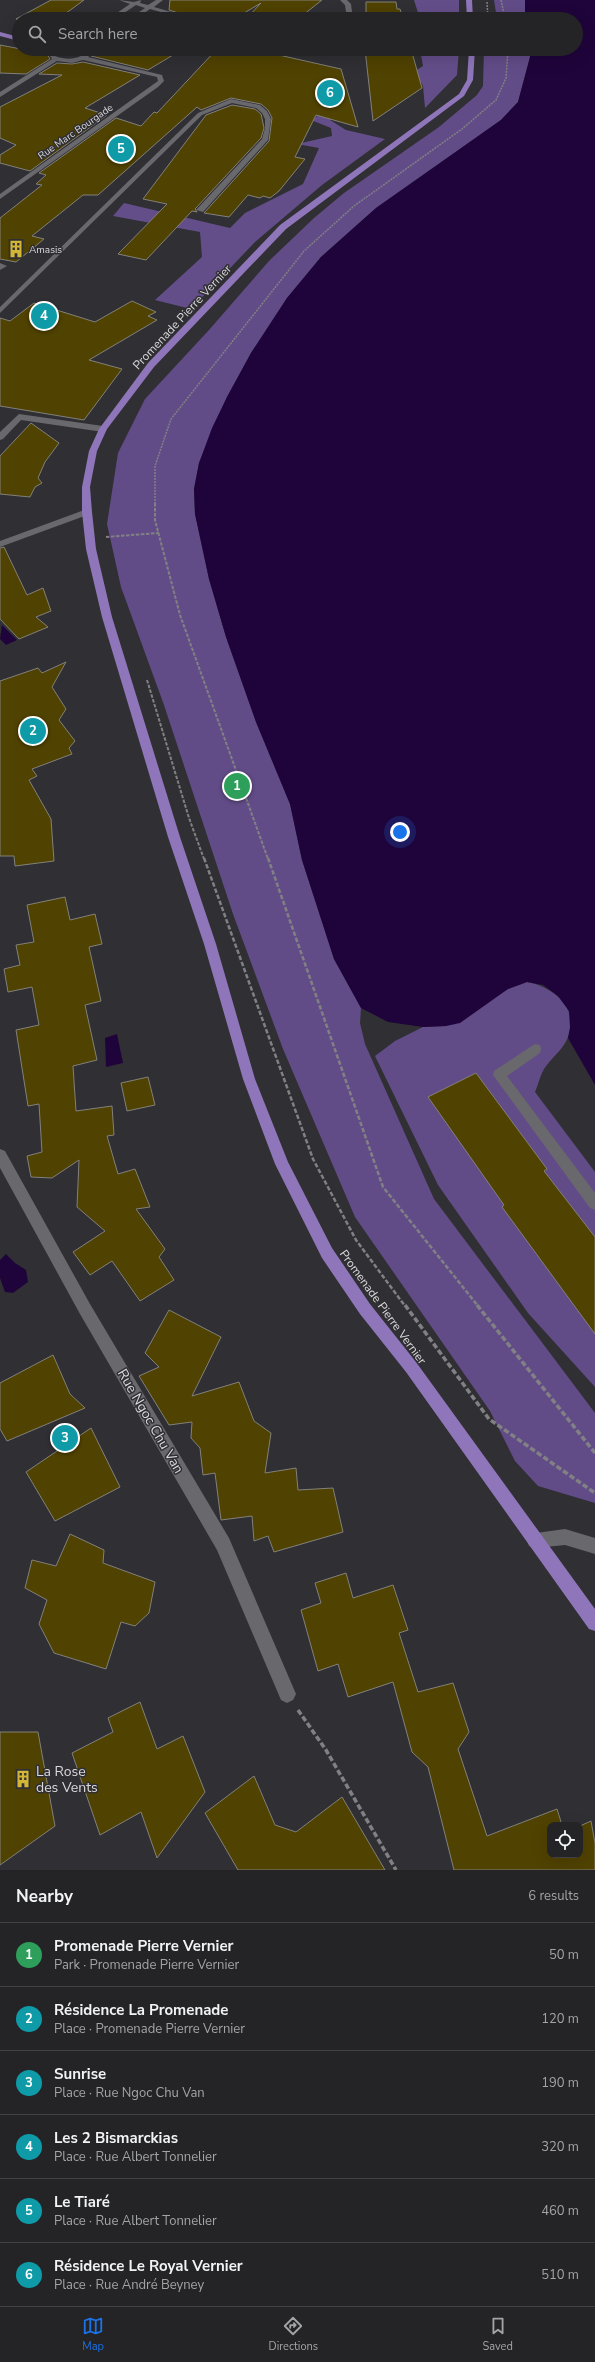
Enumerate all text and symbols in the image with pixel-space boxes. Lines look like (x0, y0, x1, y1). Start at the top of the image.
search box (12, 12, 583, 56)
icon: search (26, 23, 48, 45)
text: Search here (58, 24, 138, 44)
pin: 6 (317, 78, 343, 108)
street label: Rue Marc Bourgade (35, 101, 116, 163)
pin: 5 (108, 134, 134, 164)
building icon: Amasis (6, 239, 26, 259)
place label: Amasis (29, 243, 62, 257)
street label: Promenade Pierre Vernier (129, 261, 235, 373)
pin: 4 (31, 301, 57, 331)
pin: 2 (20, 716, 46, 746)
pin: 1 (224, 771, 250, 801)
your location (390, 822, 410, 842)
street label: Promenade Pierre Vernier (336, 1247, 430, 1368)
street label: Rue Ngoc Chu Van (113, 1366, 188, 1477)
pin: 3 (52, 1423, 78, 1453)
place label: La Rose des Vents (36, 1762, 98, 1797)
building icon: La Rose des Vents (13, 1769, 33, 1789)
map controls (547, 1822, 583, 1858)
button: locate (547, 1822, 583, 1858)
text: Nearby (16, 1885, 73, 1908)
text: 6 results (528, 1887, 579, 1905)
text: Promenade Pierre Vernier (54, 1936, 233, 1956)
text: 1 (25, 1946, 33, 1964)
text: 50 m (549, 1946, 579, 1964)
text: Park · Promenade Pierre Vernier (54, 1956, 239, 1974)
text: Résidence La Promenade (54, 2000, 229, 2020)
text: 2 (25, 2010, 33, 2028)
text: 120 m (541, 2010, 579, 2028)
text: Place · Promenade Pierre Vernier (54, 2020, 245, 2038)
text: Sunrise (54, 2064, 106, 2084)
text: 3 (25, 2074, 33, 2092)
text: 190 m (541, 2074, 579, 2092)
text: Place · Rue Ngoc Chu Van (54, 2084, 205, 2102)
text: Les 2 Bismarckias (54, 2128, 178, 2148)
text: 4 (25, 2138, 33, 2156)
text: 320 m (541, 2138, 579, 2156)
text: Place · Rue Albert Tonnelier (54, 2148, 217, 2166)
text: Le Tiaré (54, 2192, 110, 2212)
text: 5 (25, 2202, 33, 2220)
text: 460 m (541, 2202, 579, 2220)
text: Place · Rue Albert Tonnelier (54, 2212, 217, 2230)
text: Résidence Le Royal Vernier (54, 2256, 243, 2276)
text: 6 (25, 2266, 33, 2284)
text: 510 m (541, 2266, 579, 2284)
text: Place · Rue André Beyney (54, 2276, 204, 2294)
tab: Map (82, 2315, 104, 2354)
tab: Directions (268, 2315, 318, 2354)
tab: Saved (482, 2315, 513, 2354)

